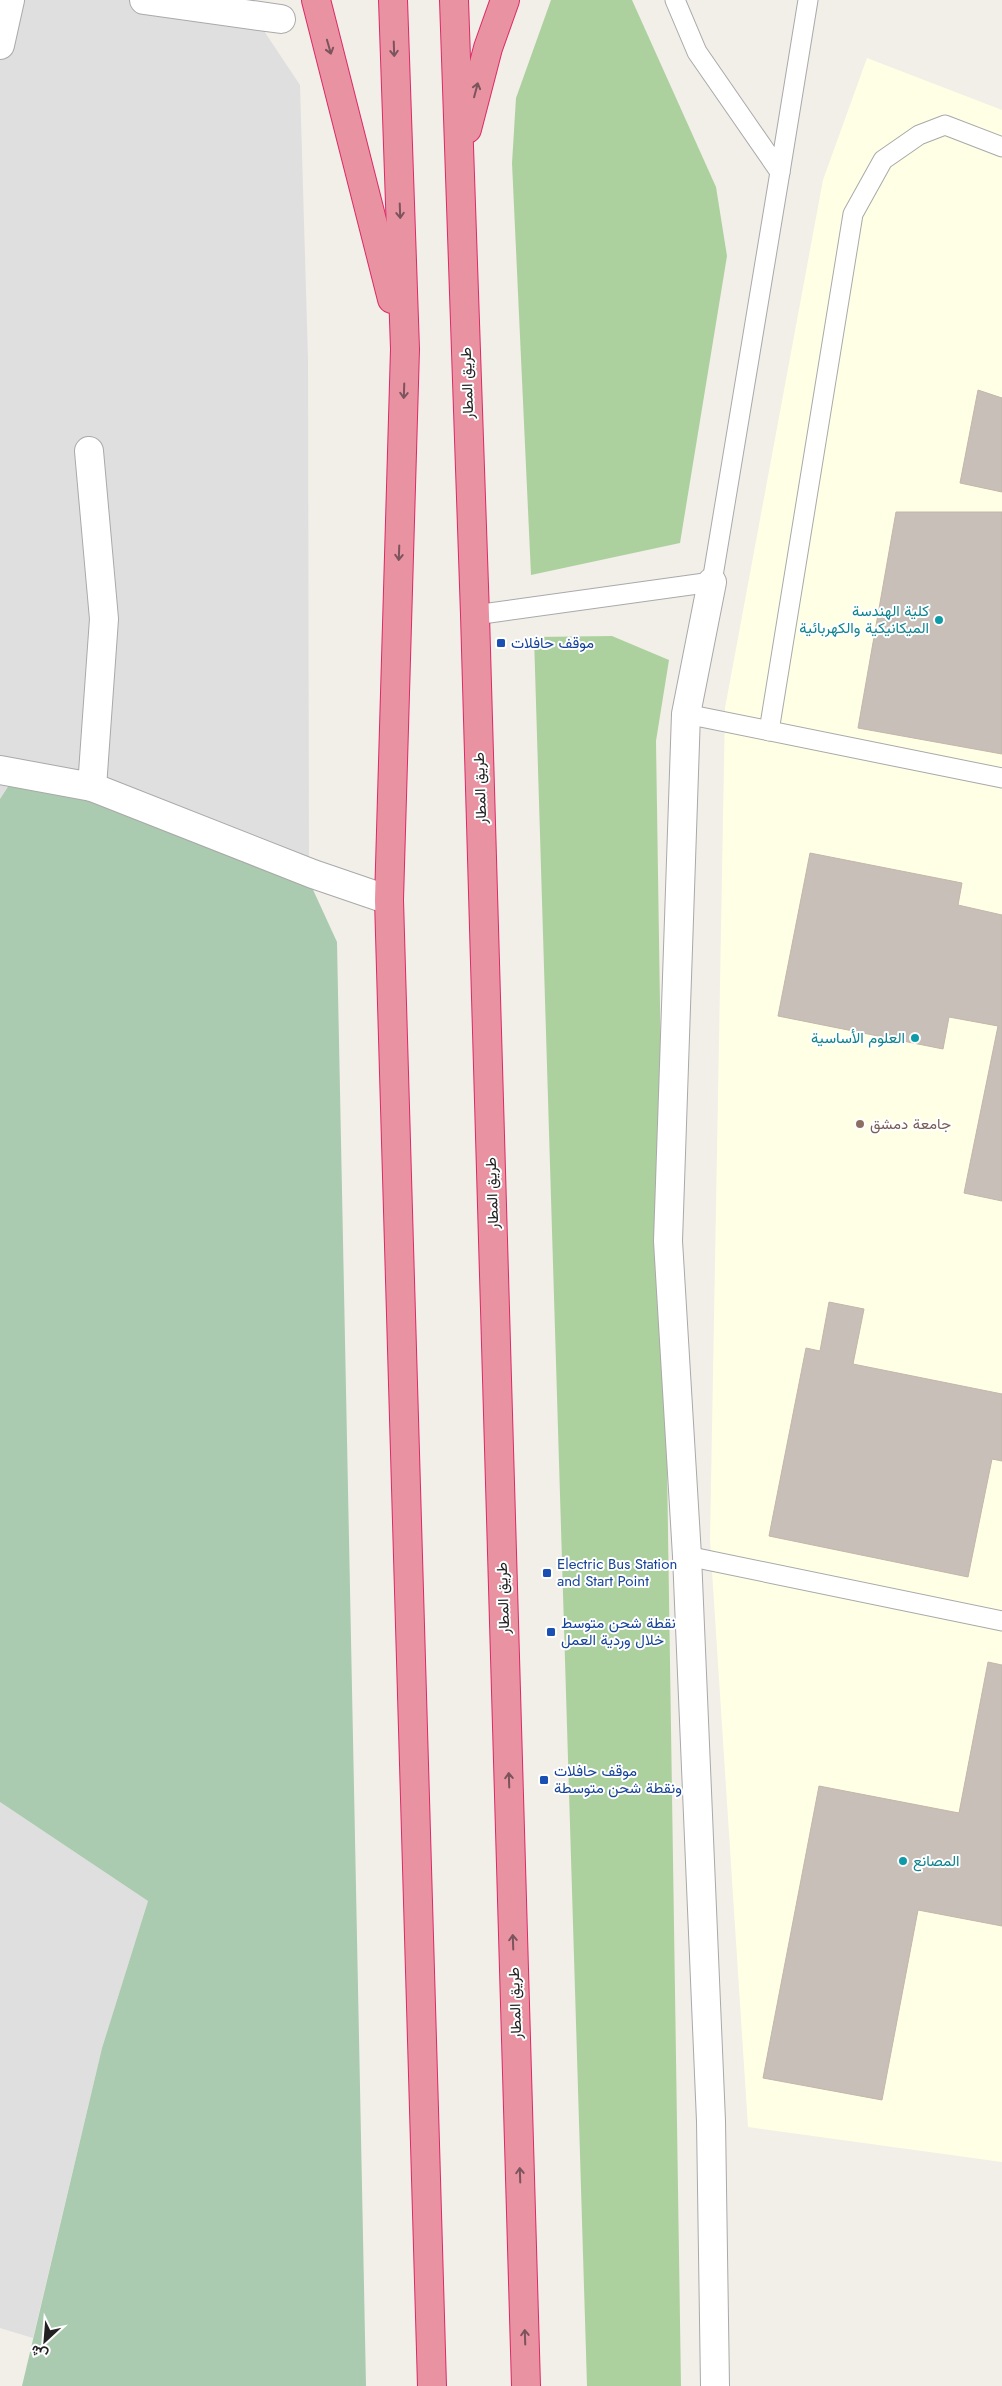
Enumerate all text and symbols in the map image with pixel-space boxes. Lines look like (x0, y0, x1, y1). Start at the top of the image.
one-way arrow (325, 38, 335, 54)
one-way arrow (390, 40, 399, 56)
one-way arrow (472, 83, 482, 99)
one-way arrow (395, 202, 405, 219)
street label: طريق المطار (455, 346, 479, 420)
one-way arrow (399, 382, 409, 399)
one-way arrow (394, 545, 404, 561)
place label: كلية الهندسة الميكانيكية والكهربائية (799, 600, 929, 639)
marker: كلية الهندسة الميكانيكية والكهربائية (933, 614, 945, 626)
place label: موقف حافلات (511, 632, 594, 654)
marker: موقف حافلات (495, 637, 507, 649)
street label: طريق المطار (468, 751, 492, 825)
place label: العلوم الأساسية (811, 1027, 905, 1049)
marker: العلوم الأساسية (909, 1032, 921, 1044)
place label: جامعة دمشق (870, 1113, 951, 1135)
marker: جامعة دمشق (854, 1118, 866, 1130)
street label: طريق المطار (480, 1156, 504, 1230)
place label: Electric Bus Station and Start Point (557, 1553, 677, 1592)
street label: طريق المطار (491, 1561, 515, 1635)
marker: Electric Bus Station and Start Point (541, 1567, 553, 1579)
place label: نقطة شحن متوسط خلال وردية العمل (561, 1612, 676, 1651)
marker: نقطة شحن متوسط خلال وردية العمل (545, 1626, 557, 1638)
place label: موقف حافلات ونقطة شحن متوسطة (554, 1760, 682, 1799)
one-way arrow (504, 1772, 513, 1788)
marker: موقف حافلات ونقطة شحن متوسطة (538, 1774, 550, 1786)
place label: المصانع (913, 1850, 960, 1872)
marker: المصانع (897, 1855, 909, 1867)
one-way arrow (509, 1935, 518, 1951)
street label: طريق المطار (503, 1966, 527, 2040)
one-way arrow (515, 2167, 525, 2184)
north arrow (20, 2316, 70, 2366)
one-way arrow (520, 2330, 530, 2346)
text: ش (27, 2340, 51, 2365)

